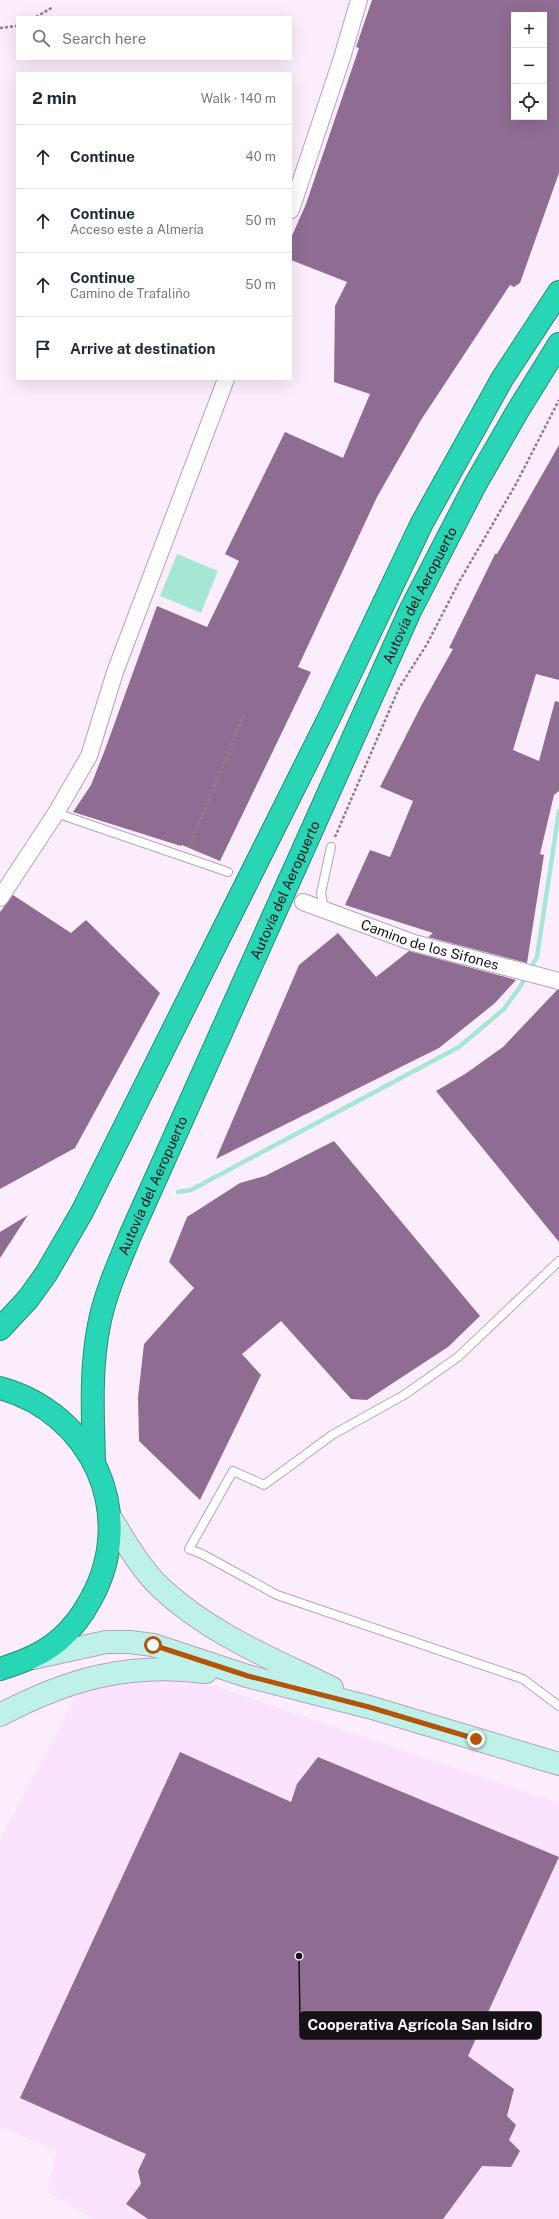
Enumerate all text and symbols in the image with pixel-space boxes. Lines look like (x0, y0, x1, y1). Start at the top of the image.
map controls (511, 12, 547, 120)
button: + (511, 12, 547, 48)
search box (16, 16, 292, 60)
icon: search (30, 27, 52, 49)
text: Search here (62, 30, 146, 47)
button: − (511, 48, 547, 84)
button: locate (511, 84, 547, 120)
text: 2 min (32, 88, 77, 108)
text: Walk · 140 m (201, 91, 276, 106)
icon: ahead (32, 146, 54, 168)
text: Continue (70, 148, 135, 165)
text: 40 m (245, 149, 276, 164)
text: Continue (70, 205, 135, 222)
icon: ahead (32, 210, 54, 232)
text: 50 m (245, 213, 276, 228)
text: Acceso este a Almería (70, 222, 204, 237)
text: Continue (70, 269, 135, 286)
icon: ahead (32, 274, 54, 296)
text: 50 m (245, 277, 276, 292)
text: Camino de Trafaliño (70, 286, 190, 301)
icon: arrive (32, 338, 54, 360)
text: Arrive at destination (70, 340, 215, 357)
street label: Autovía del Aeropuerto (379, 524, 460, 666)
street label: Autovía del Aeropuerto (247, 818, 323, 962)
street label: Camino de los Sifones (359, 916, 500, 973)
street label: Autovía del Aeropuerto (115, 1114, 191, 1257)
route start (144, 1636, 162, 1654)
route end (467, 1730, 485, 1748)
callout: Cooperativa Agrícola San Isidro (300, 2012, 541, 2039)
text: Cooperativa Agrícola San Isidro (307, 2016, 533, 2033)

